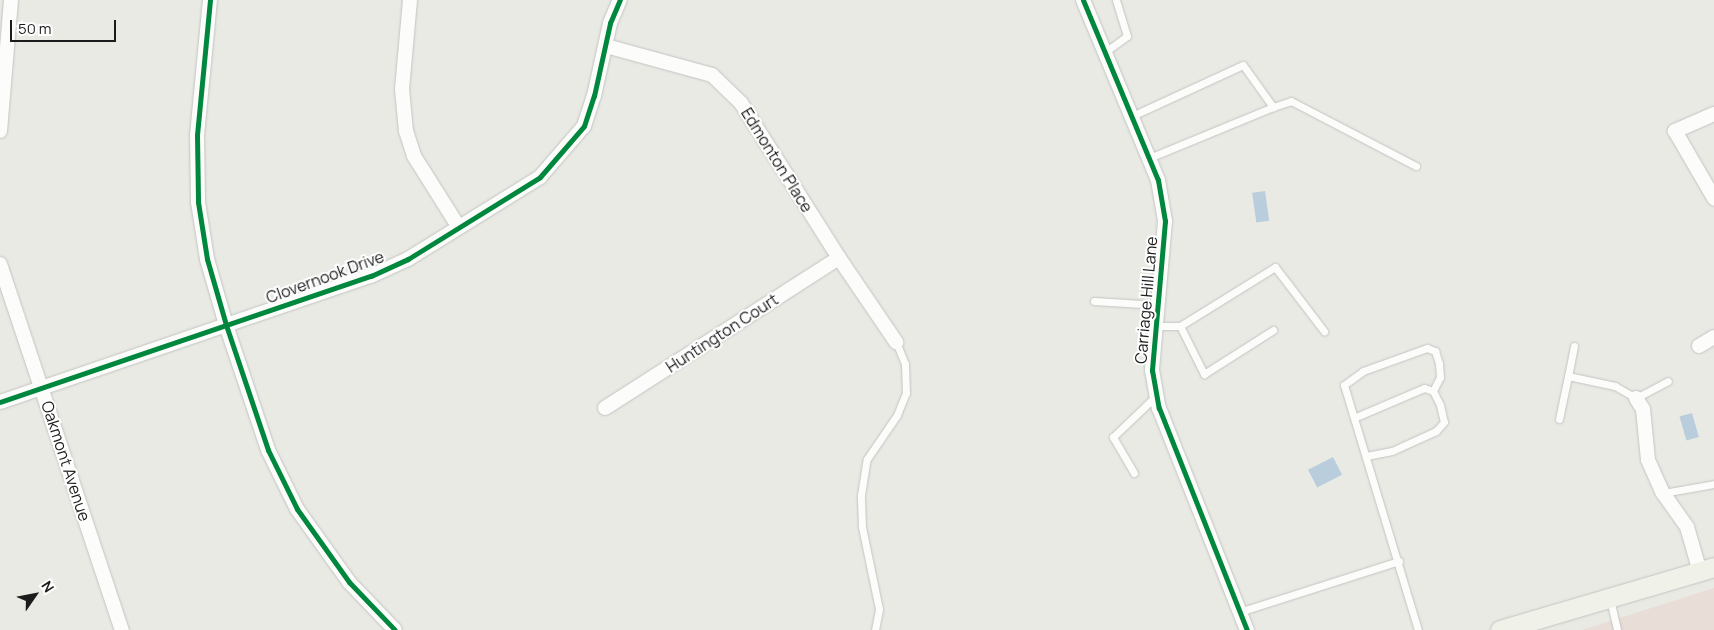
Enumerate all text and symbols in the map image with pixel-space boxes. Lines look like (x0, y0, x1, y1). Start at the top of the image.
scale bar (12, 10, 119, 42)
text: 50 m (18, 18, 52, 39)
street label: Edmonton Place (737, 104, 817, 216)
street label: Carriage Hill Lane (1131, 236, 1161, 364)
street label: Clovernook Drive (263, 247, 387, 307)
street label: Huntington Court (662, 290, 782, 376)
street label: Oakmont Avenue (38, 398, 94, 524)
north arrow (10, 570, 60, 620)
text: N (37, 577, 59, 596)

